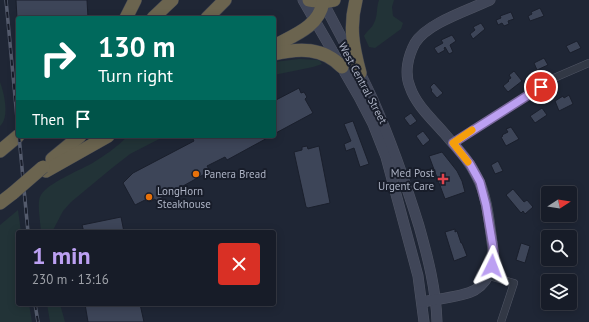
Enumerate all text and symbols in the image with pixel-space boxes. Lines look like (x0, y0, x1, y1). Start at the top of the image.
text: 130 m (98, 28, 175, 65)
icon: right (32, 32, 84, 84)
street label: West Central Street (336, 40, 390, 126)
text: Turn right (98, 64, 173, 87)
pin (524, 70, 558, 104)
icon: arrive (530, 76, 552, 98)
icon: arrive (72, 108, 94, 130)
text: Then (32, 110, 64, 129)
place label: Med Post Urgent Care (378, 166, 434, 193)
place label: Panera Bread (204, 167, 266, 181)
marker: Panera Bread (191, 169, 201, 179)
marker: Med Post Urgent Care (437, 173, 449, 185)
place label: LongHorn Steakhouse (157, 184, 211, 211)
north arrow (541, 186, 577, 222)
map controls (541, 186, 577, 310)
marker: LongHorn Steakhouse (144, 192, 154, 202)
button: search (541, 230, 577, 266)
text: 1 min (32, 240, 91, 271)
button: close (218, 243, 260, 285)
position arrow (471, 245, 513, 287)
text: 230 m · 13:16 (32, 271, 109, 288)
button: layers (541, 274, 577, 310)

